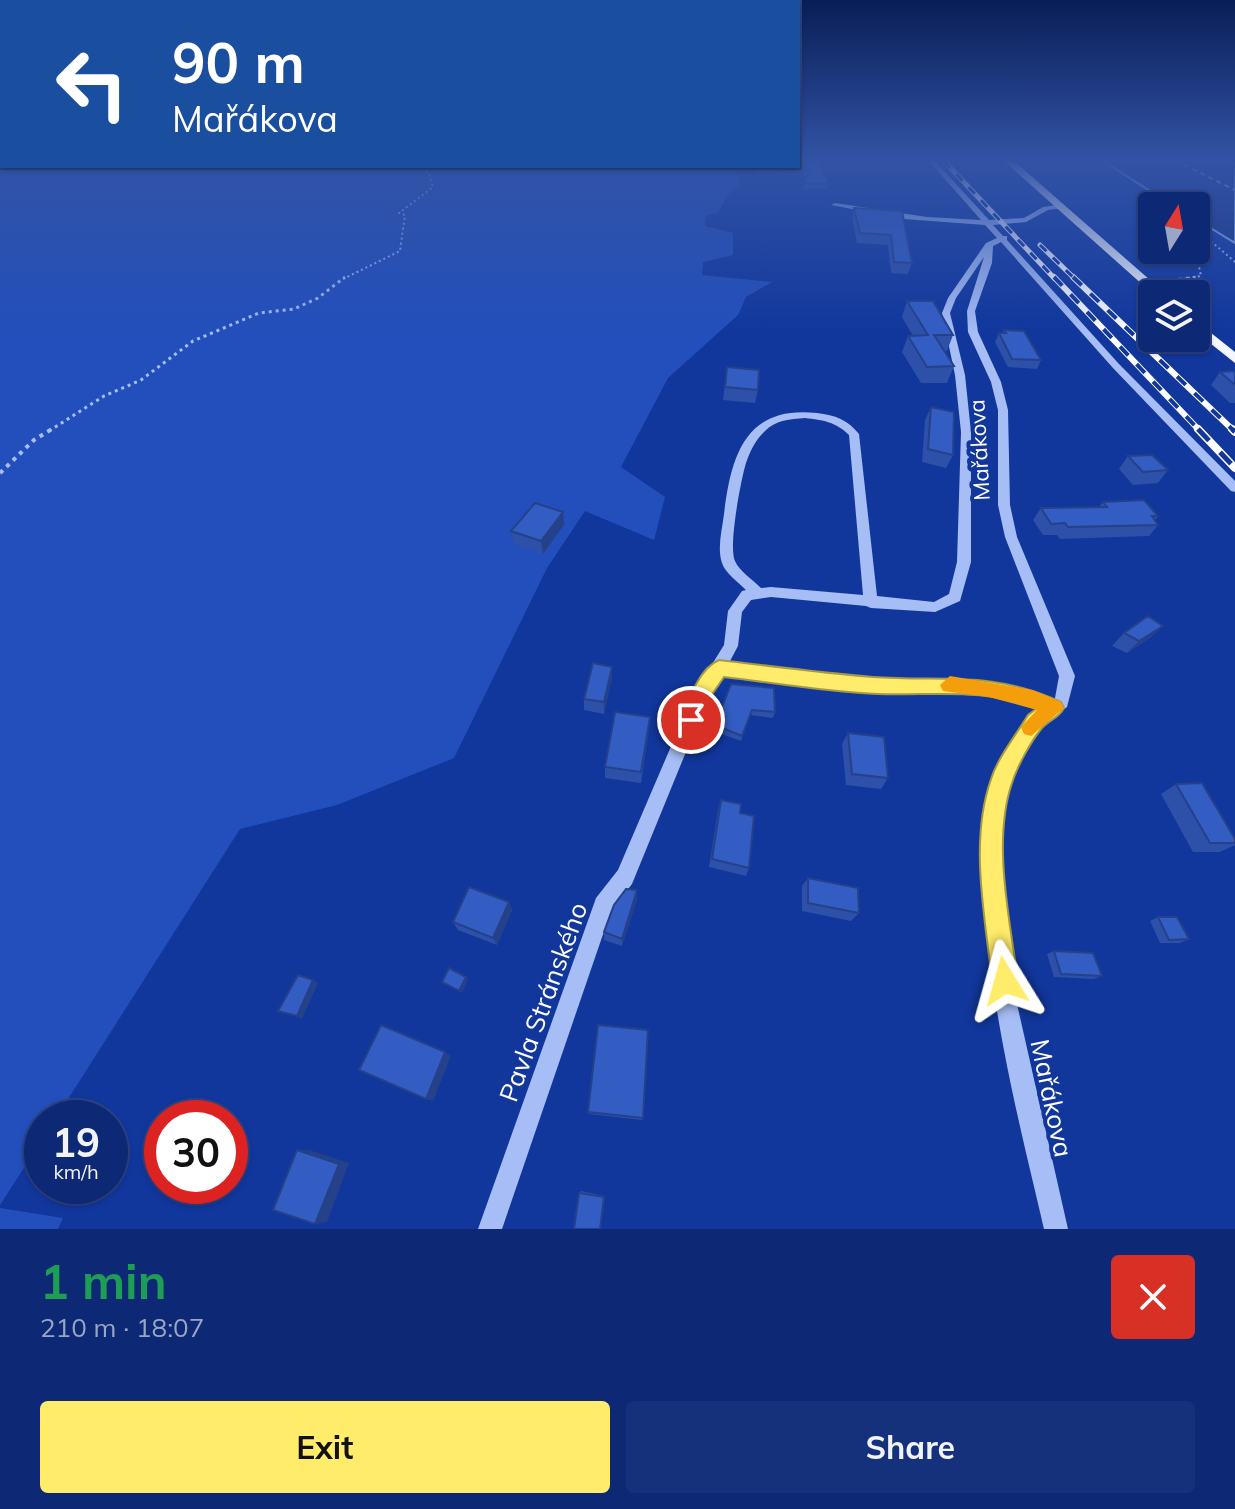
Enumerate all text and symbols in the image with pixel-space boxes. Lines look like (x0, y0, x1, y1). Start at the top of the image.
text: 90 m (172, 27, 305, 97)
icon: left (40, 32, 144, 136)
text: Mařákova (172, 96, 338, 141)
north arrow (1138, 192, 1210, 264)
map controls (1138, 192, 1210, 352)
button: layers (1138, 280, 1210, 352)
street label: Mařákova (962, 399, 996, 501)
pin (657, 686, 725, 754)
icon: arrive (669, 698, 713, 742)
street label: Pavla Stránského (492, 898, 594, 1106)
position arrow (963, 939, 1047, 1023)
street label: Mařákova (1023, 1036, 1081, 1160)
speed limit sign: 30 (144, 1100, 248, 1204)
text: 19 (52, 1117, 100, 1167)
text: km/h (53, 1159, 99, 1184)
text: 1 min (40, 1251, 167, 1311)
button: close (1111, 1255, 1195, 1339)
text: 210 m · 18:07 (40, 1311, 204, 1344)
button: Exit (40, 1401, 610, 1493)
button: Share (626, 1401, 1195, 1493)

